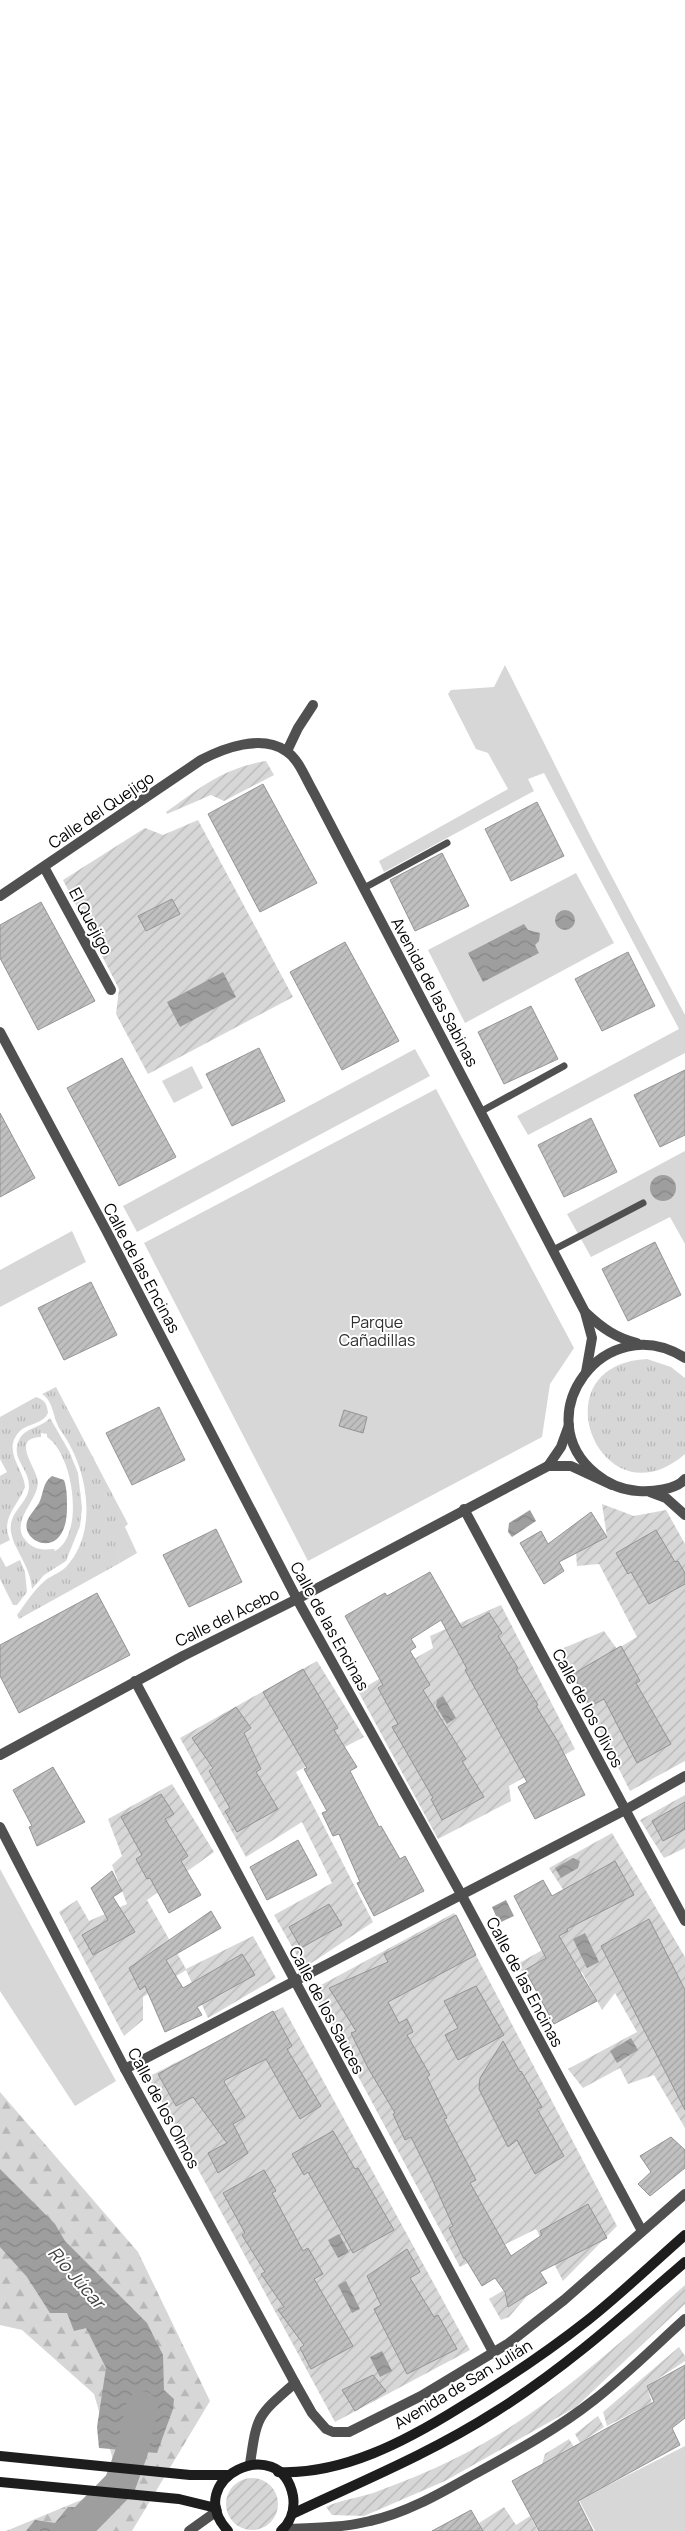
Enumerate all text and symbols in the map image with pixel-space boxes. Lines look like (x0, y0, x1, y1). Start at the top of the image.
street label: Calle del Quejigo (44, 766, 158, 854)
street label: El Quejigo (64, 884, 118, 958)
street label: Avenida de las Sabinas (386, 913, 484, 1071)
street label: Calle de las Encinas (98, 1199, 186, 1337)
park label: Parque Cañadillas (339, 1311, 415, 1351)
street label: Calle de las Encinas (285, 1558, 375, 1694)
street label: Calle del Acebo (171, 1582, 283, 1652)
street label: Calle de los Olivos (547, 1645, 629, 1771)
street label: Calle de las Encinas (481, 1913, 569, 2051)
street label: Calle de los Sauces (284, 1942, 370, 2078)
street label: Calle de los Olmos (123, 2044, 205, 2172)
water label: Río Júcar (43, 2241, 112, 2315)
street label: Avenida de San Julián (390, 2334, 536, 2434)

